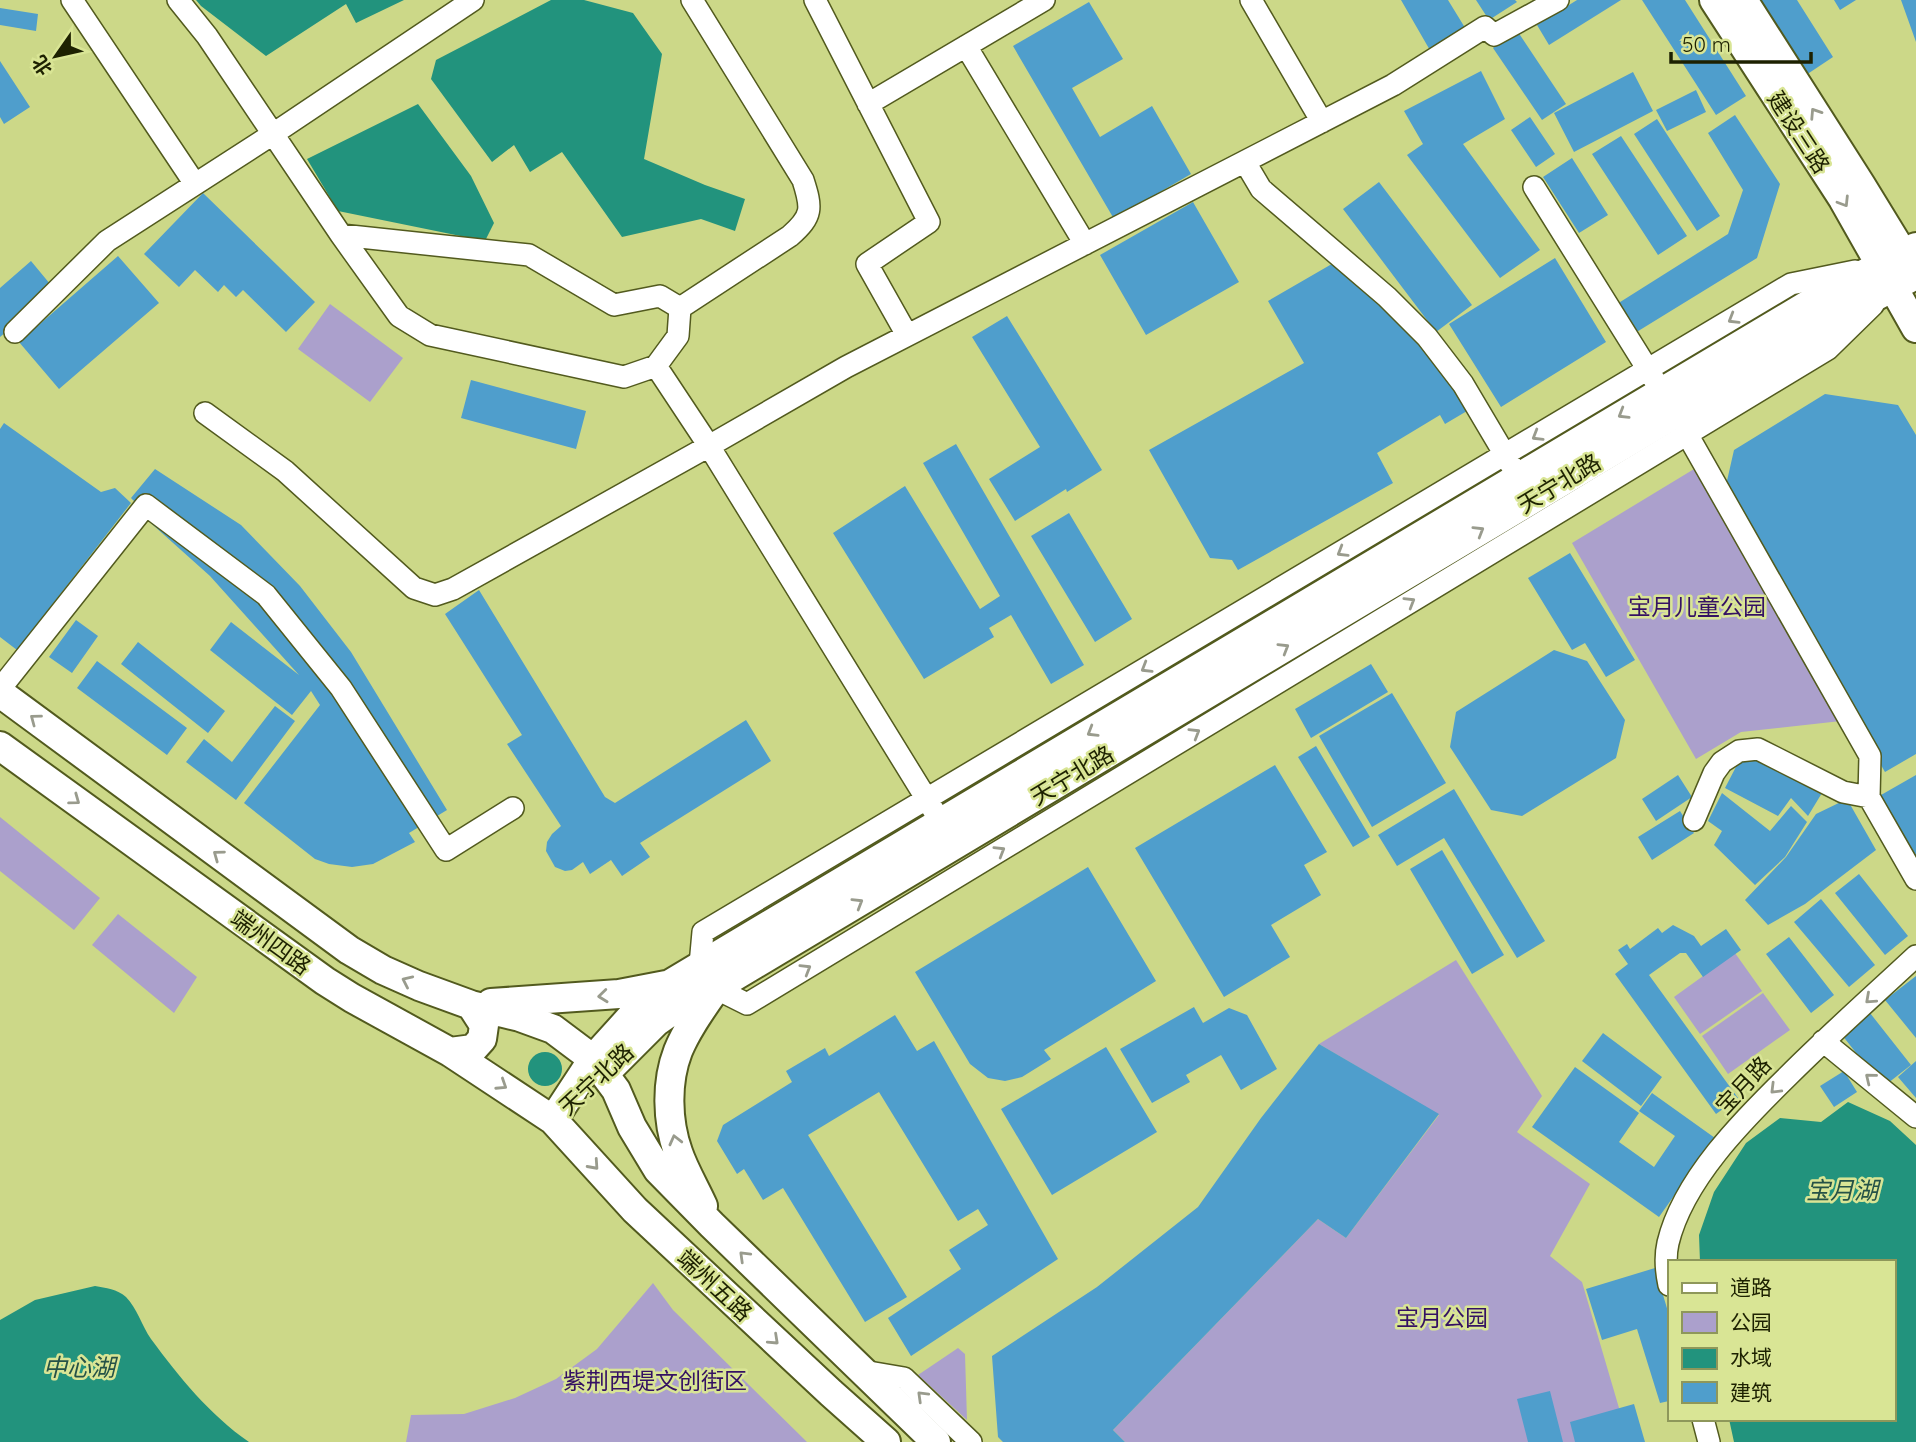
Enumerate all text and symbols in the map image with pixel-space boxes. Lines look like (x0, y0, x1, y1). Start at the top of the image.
north arrow (21, 21, 91, 91)
scale bar (1671, 21, 1811, 65)
text: 50 m (1682, 31, 1731, 57)
text: 北 (27, 51, 57, 80)
street label: 建设三路 (1762, 86, 1836, 178)
one-way arrow (1811, 108, 1823, 121)
one-way arrow (1835, 194, 1848, 207)
one-way arrow (1727, 311, 1740, 324)
one-way arrow (1618, 406, 1631, 419)
one-way arrow (1532, 427, 1545, 440)
street label: 天宁北路 (1512, 447, 1606, 519)
one-way arrow (1472, 526, 1485, 539)
one-way arrow (1336, 544, 1349, 557)
park label: 宝月儿童公园 (1628, 592, 1766, 621)
one-way arrow (1403, 598, 1416, 611)
one-way arrow (1277, 643, 1290, 656)
one-way arrow (1141, 660, 1154, 673)
one-way arrow (31, 715, 43, 727)
one-way arrow (1086, 724, 1099, 737)
one-way arrow (1187, 728, 1200, 741)
street label: 天宁北路 (1025, 739, 1119, 811)
one-way arrow (67, 792, 80, 804)
one-way arrow (993, 846, 1006, 859)
one-way arrow (213, 850, 226, 863)
one-way arrow (850, 898, 863, 911)
street label: 端州四路 (225, 903, 317, 981)
one-way arrow (798, 964, 811, 977)
one-way arrow (402, 975, 414, 989)
one-way arrow (597, 988, 608, 1003)
one-way arrow (1865, 990, 1878, 1003)
street label: 天宁北路 (552, 1037, 640, 1121)
street label: 宝月路 (1709, 1050, 1777, 1120)
one-way arrow (1865, 1074, 1877, 1087)
one-way arrow (494, 1077, 507, 1090)
one-way arrow (1770, 1081, 1783, 1094)
one-way arrow (669, 1134, 683, 1146)
one-way arrow (586, 1157, 598, 1170)
water label: 宝月湖 (1806, 1175, 1882, 1205)
street label: 端州五路 (671, 1243, 759, 1327)
one-way arrow (739, 1251, 752, 1264)
legend (1668, 1260, 1895, 1421)
text: 道路 (1730, 1274, 1772, 1300)
park label: 宝月公园 (1396, 1303, 1488, 1332)
text: 公园 (1730, 1309, 1772, 1335)
one-way arrow (766, 1332, 779, 1345)
text: 水域 (1730, 1344, 1772, 1370)
water label: 中心湖 (43, 1352, 119, 1382)
park label: 紫荆西堤文创街区 (563, 1366, 747, 1395)
text: 建筑 (1730, 1379, 1772, 1405)
one-way arrow (918, 1391, 931, 1404)

